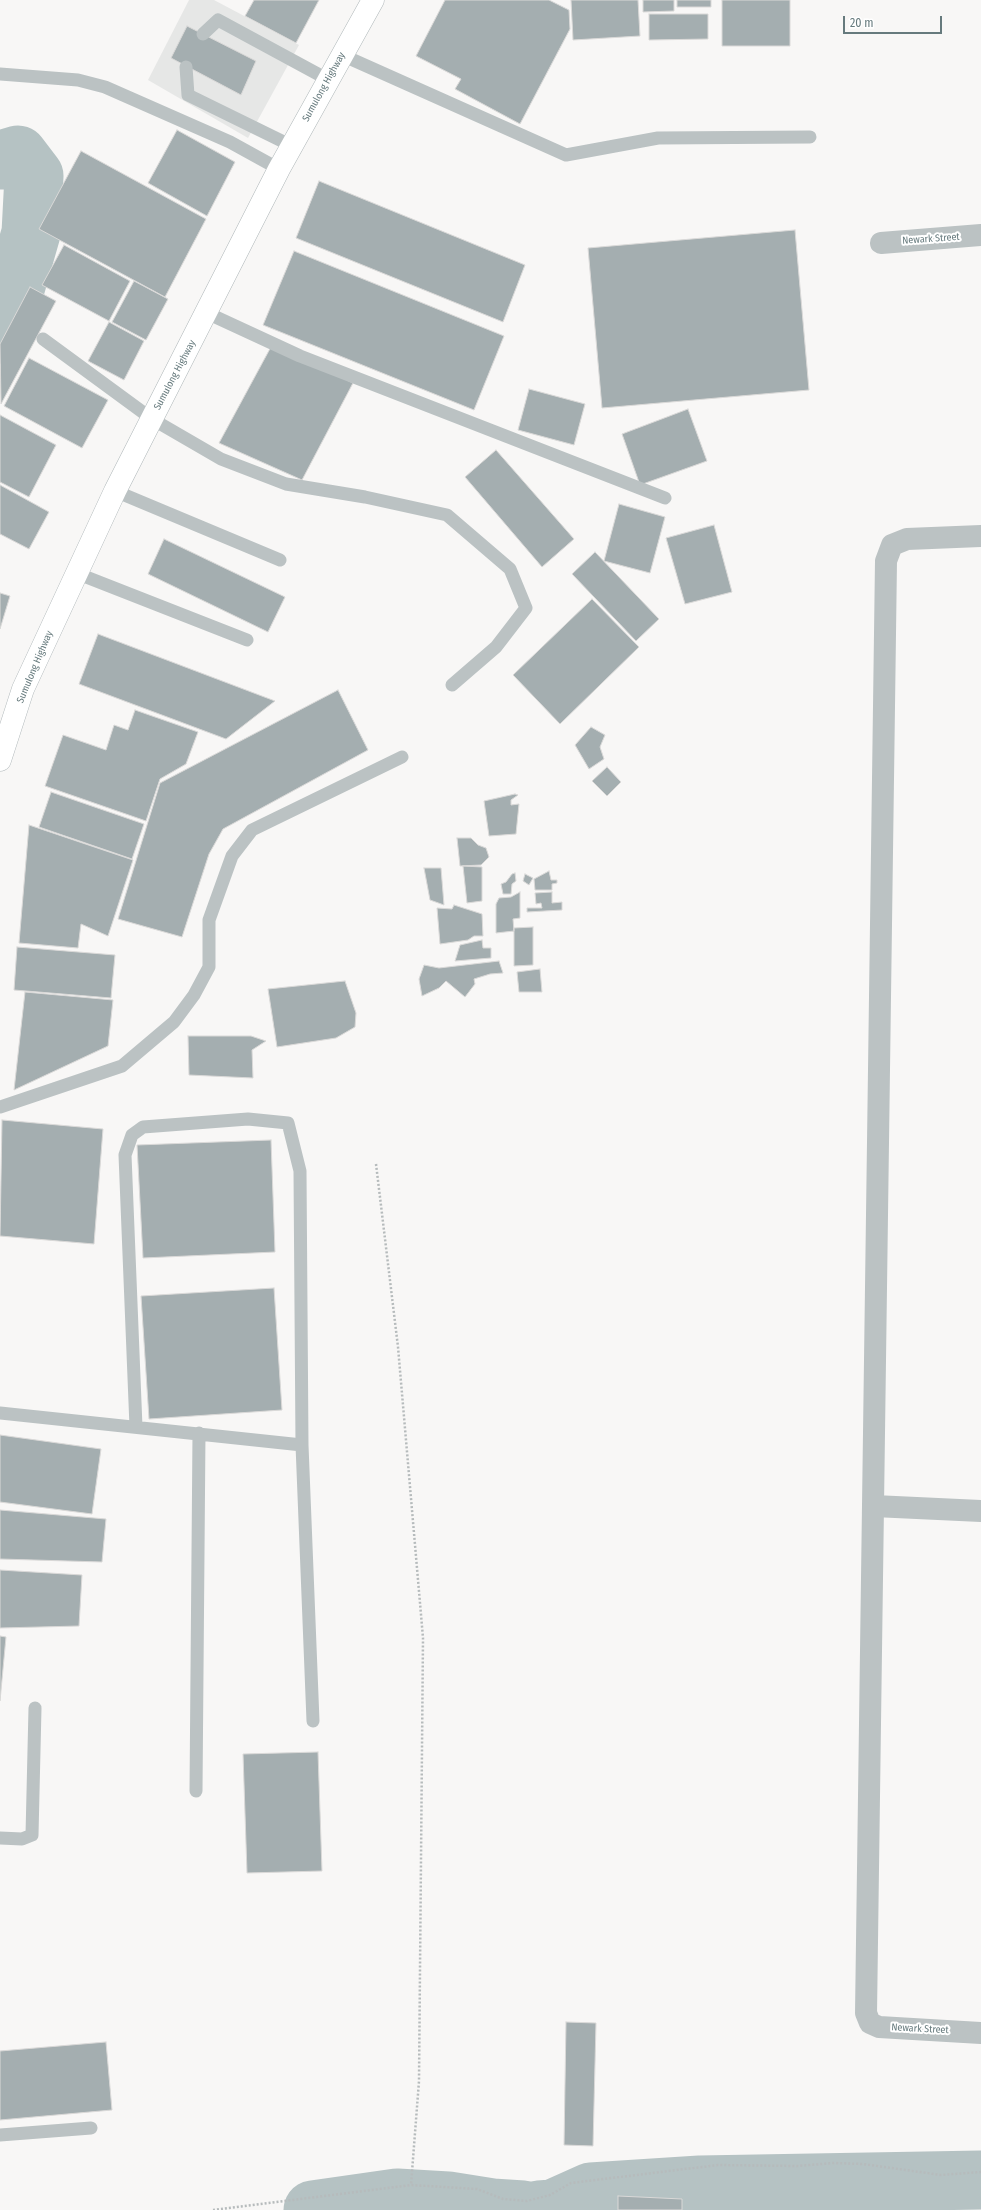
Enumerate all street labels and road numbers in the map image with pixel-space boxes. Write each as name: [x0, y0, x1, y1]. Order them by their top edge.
street label: Sumulong Highway: [300, 50, 348, 124]
street label: Newark Street: [902, 231, 960, 247]
street label: Sumulong Highway: [152, 338, 198, 412]
street label: Sumulong Highway: [14, 629, 56, 705]
street label: Newark Street: [891, 2022, 949, 2036]

